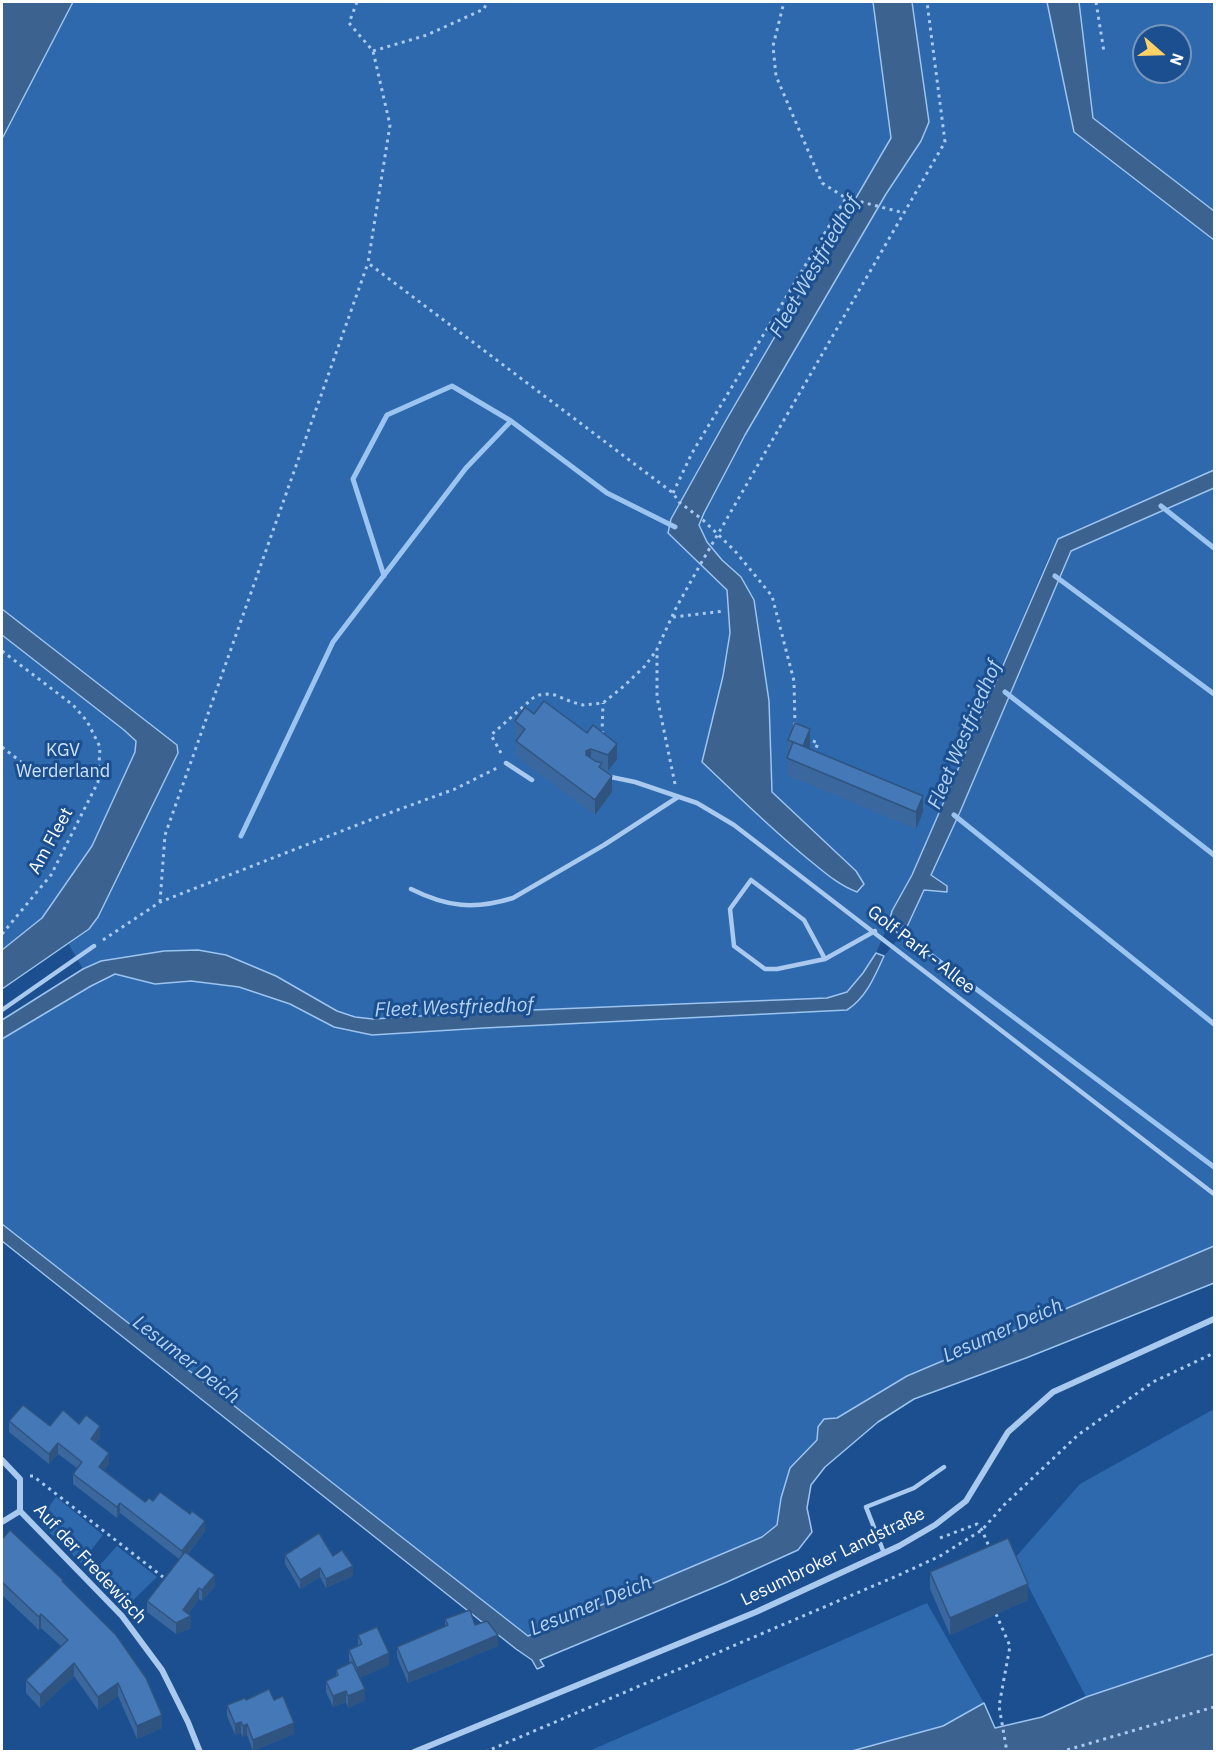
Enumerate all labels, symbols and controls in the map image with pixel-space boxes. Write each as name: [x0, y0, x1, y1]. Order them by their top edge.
north arrow: [1132, 24, 1192, 84]
text: N: [1166, 51, 1188, 68]
water label: Fleet Westfriedhof: [765, 192, 865, 342]
water label: Fleet Westfriedhof: [923, 657, 1007, 813]
park label: KGV Werderland: [16, 740, 110, 783]
street label: Am Fleet: [24, 804, 78, 878]
street label: Golf Park - Allee: [863, 901, 979, 999]
water label: Fleet Westfriedhof: [374, 993, 534, 1023]
water label: Lesumer Deich: [939, 1294, 1067, 1368]
water label: Lesumer Deich: [128, 1311, 244, 1409]
street label: Auf der Fredewisch: [29, 1500, 151, 1628]
street label: Lesumbroker Landstraße: [737, 1503, 929, 1611]
water label: Lesumer Deich: [527, 1571, 655, 1641]

